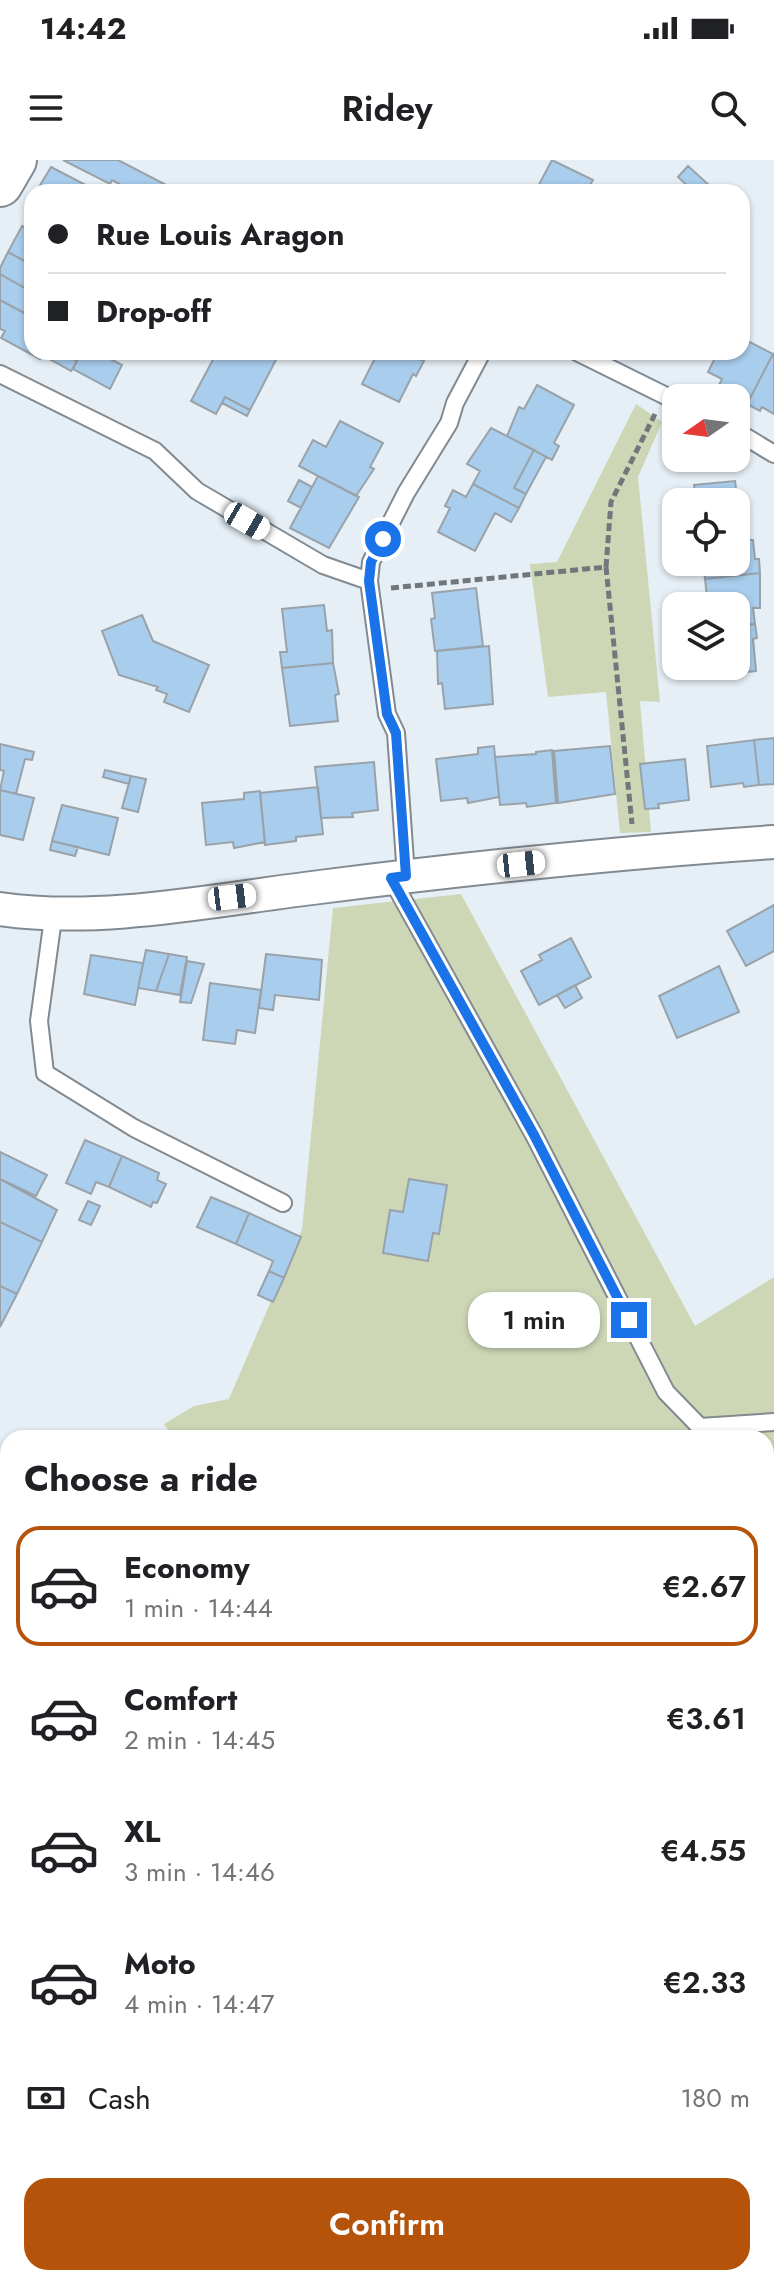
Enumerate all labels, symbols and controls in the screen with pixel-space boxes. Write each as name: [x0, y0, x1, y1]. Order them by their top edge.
text: 14:42: [40, 7, 127, 50]
text: Ridey: [341, 82, 433, 134]
icon: menu: [24, 86, 68, 130]
icon: search: [706, 86, 750, 130]
text: Rue Louis Aragon: [96, 213, 344, 256]
text: Drop-off: [96, 290, 211, 333]
north arrow: [662, 384, 750, 472]
map controls: [662, 384, 750, 680]
button: locate: [662, 488, 750, 576]
car: [220, 499, 274, 543]
route start: [365, 521, 401, 557]
button: layers: [662, 592, 750, 680]
car: [496, 850, 546, 878]
car: [207, 882, 257, 912]
callout: 1 min: [469, 1292, 601, 1348]
text: 1 min: [502, 1301, 566, 1339]
route end: [611, 1302, 647, 1338]
text: Choose a ride: [24, 1452, 258, 1504]
text: Economy: [124, 1546, 250, 1589]
icon: car: [28, 1550, 100, 1622]
text: €2.67: [662, 1565, 746, 1608]
text: 1 min · 14:44: [124, 1589, 273, 1627]
text: Comfort: [124, 1678, 237, 1721]
icon: car: [28, 1682, 100, 1754]
text: €3.61: [666, 1697, 746, 1740]
text: 2 min · 14:45: [124, 1721, 275, 1759]
text: XL: [124, 1810, 160, 1853]
icon: car: [28, 1814, 100, 1886]
text: €4.55: [661, 1829, 746, 1872]
text: 3 min · 14:46: [124, 1853, 275, 1891]
text: Moto: [124, 1942, 196, 1985]
icon: car: [28, 1946, 100, 2018]
text: €2.33: [663, 1961, 746, 2004]
text: 4 min · 14:47: [124, 1985, 275, 2023]
icon: cash: [24, 2076, 68, 2120]
text: Cash: [88, 2077, 151, 2120]
text: 180 m: [680, 2079, 750, 2117]
button: Confirm: [24, 2178, 750, 2270]

